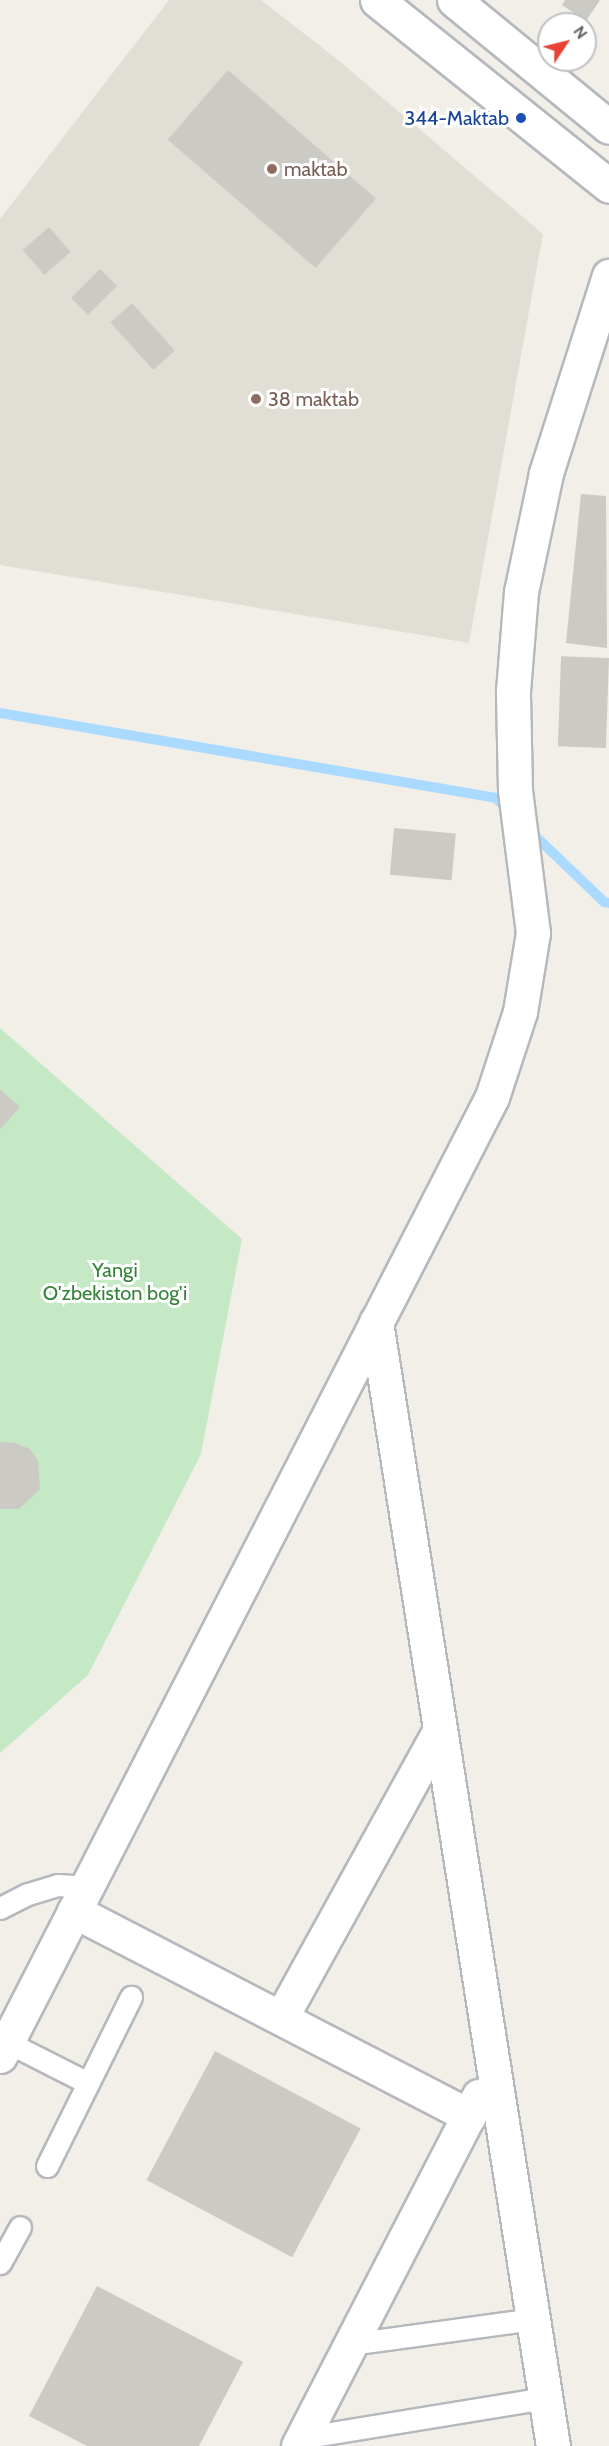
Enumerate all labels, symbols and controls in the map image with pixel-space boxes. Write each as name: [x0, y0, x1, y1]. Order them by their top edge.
north arrow: [537, 12, 597, 72]
text: N: [569, 22, 592, 43]
place label: 344-Maktab: [404, 106, 509, 130]
marker: 344-Maktab: [514, 111, 528, 125]
place label: maktab: [284, 157, 348, 181]
marker: maktab: [265, 162, 279, 176]
place label: 38 maktab: [268, 387, 359, 411]
marker: 38 maktab: [249, 392, 263, 406]
park label: Yangi O'zbekiston bog'i: [43, 1259, 187, 1306]

